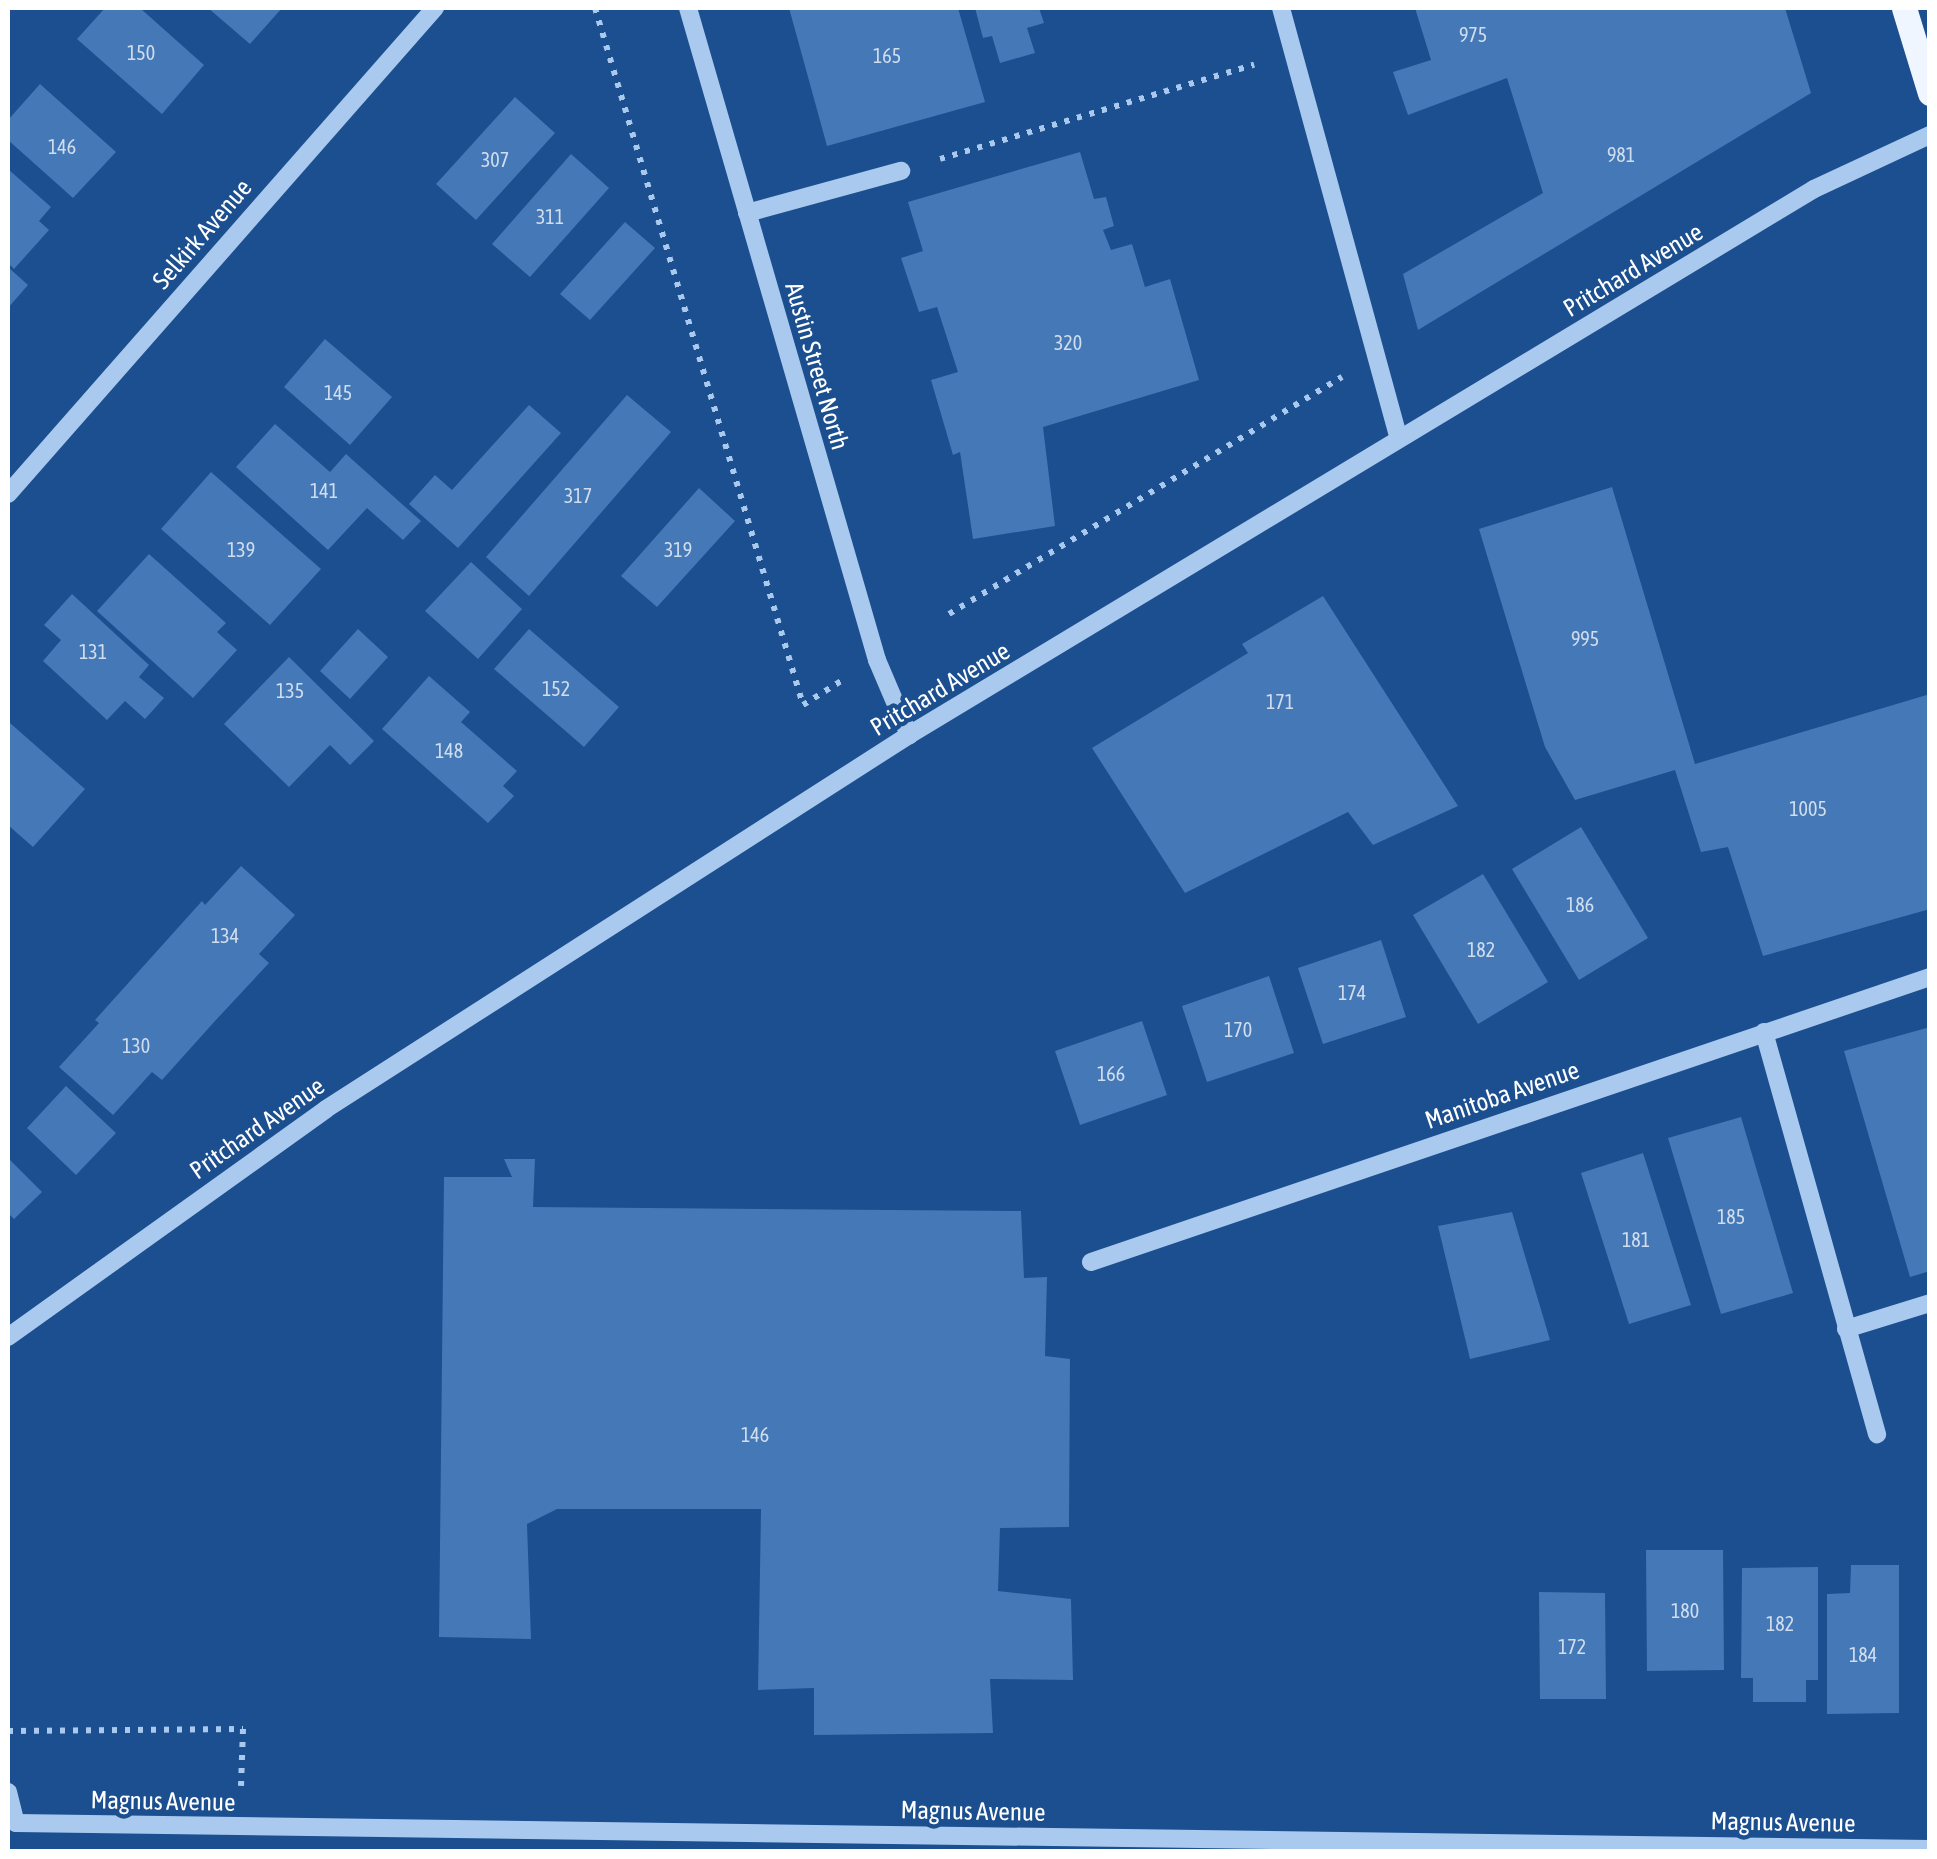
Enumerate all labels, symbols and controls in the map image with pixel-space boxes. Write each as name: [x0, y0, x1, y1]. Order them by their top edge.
house number: 975: [1459, 22, 1487, 46]
house number: 150: [127, 40, 155, 64]
house number: 165: [873, 43, 901, 67]
house number: 146: [48, 134, 76, 158]
house number: 981: [1607, 142, 1635, 166]
house number: 307: [481, 147, 509, 171]
street label: Selkirk Avenue: [146, 173, 258, 295]
house number: 311: [536, 204, 564, 228]
street label: Pritchard Avenue: [1558, 217, 1708, 323]
street label: Austin Street North: [779, 279, 855, 453]
house number: 320: [1054, 330, 1082, 354]
house number: 145: [324, 380, 352, 404]
house number: 141: [310, 478, 338, 502]
house number: 317: [564, 483, 592, 507]
house number: 139: [227, 537, 255, 561]
house number: 319: [664, 537, 692, 561]
house number: 995: [1571, 626, 1599, 650]
street label: Pritchard Avenue: [865, 636, 1015, 742]
house number: 131: [79, 639, 107, 663]
house number: 152: [542, 676, 570, 700]
house number: 135: [276, 678, 304, 702]
house number: 171: [1266, 689, 1294, 713]
house number: 148: [435, 738, 463, 762]
house number: 1005: [1789, 796, 1827, 820]
house number: 186: [1566, 892, 1594, 916]
house number: 134: [211, 923, 239, 947]
house number: 182: [1467, 937, 1495, 961]
house number: 174: [1338, 980, 1366, 1004]
house number: 170: [1224, 1017, 1252, 1041]
house number: 130: [122, 1033, 150, 1057]
street label: Manitoba Avenue: [1421, 1055, 1583, 1135]
house number: 166: [1097, 1061, 1125, 1085]
street label: Pritchard Avenue: [184, 1071, 330, 1185]
house number: 185: [1717, 1204, 1745, 1228]
house number: 181: [1622, 1227, 1650, 1251]
house number: 146: [741, 1422, 769, 1446]
house number: 180: [1671, 1598, 1699, 1622]
house number: 182: [1766, 1611, 1794, 1635]
house number: 172: [1558, 1634, 1586, 1658]
house number: 184: [1849, 1642, 1877, 1666]
street label: Magnus Avenue: [90, 1785, 236, 1817]
street label: Magnus Avenue: [900, 1795, 1046, 1827]
street label: Magnus Avenue: [1710, 1806, 1856, 1838]

